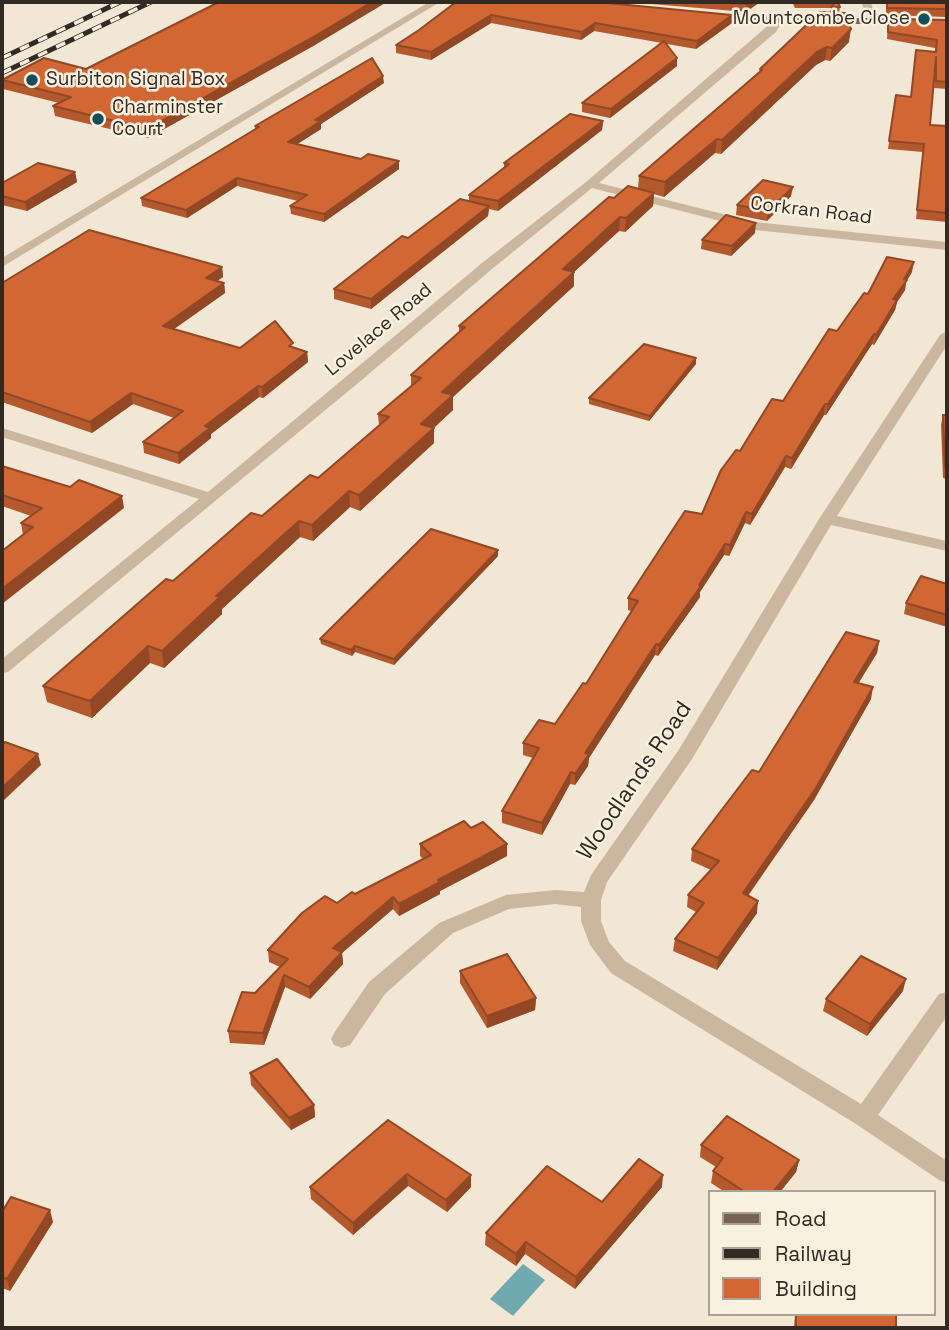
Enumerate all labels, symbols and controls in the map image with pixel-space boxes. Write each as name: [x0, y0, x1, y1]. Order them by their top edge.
place label: Mountcombe Close: [733, 8, 910, 30]
marker: Mountcombe Close: [916, 11, 932, 27]
place label: Surbiton Signal Box: [46, 69, 226, 91]
marker: Surbiton Signal Box: [24, 72, 40, 88]
place label: Charminster Court: [112, 97, 223, 141]
marker: Charminster Court: [90, 111, 106, 127]
street label: Corkran Road: [749, 192, 873, 230]
street label: Lovelace Road: [321, 279, 437, 381]
street label: Woodlands Road: [572, 696, 698, 866]
legend: [708, 1190, 935, 1316]
text: Road: [775, 1205, 827, 1232]
text: Railway: [775, 1240, 852, 1267]
text: Building: [775, 1275, 857, 1302]

